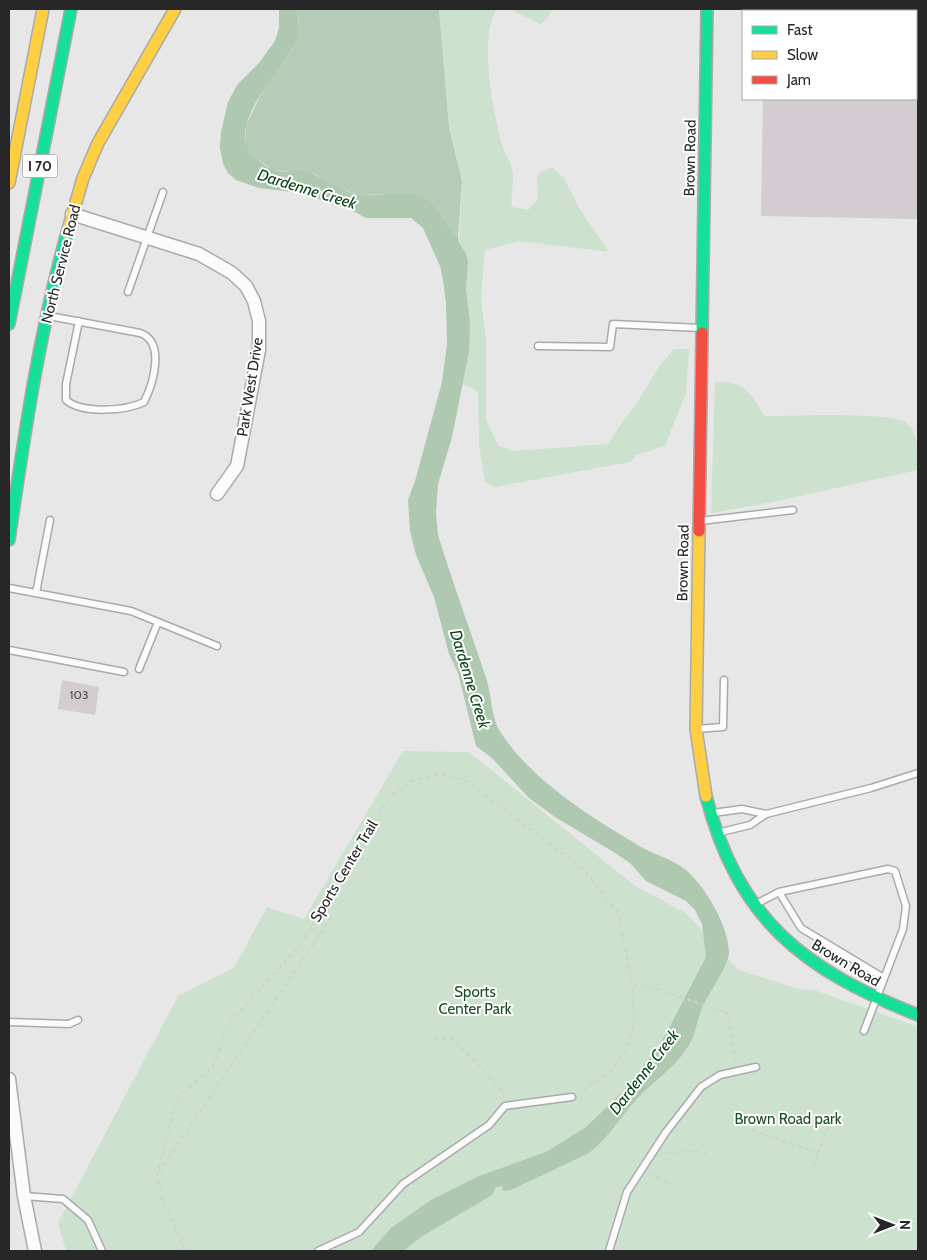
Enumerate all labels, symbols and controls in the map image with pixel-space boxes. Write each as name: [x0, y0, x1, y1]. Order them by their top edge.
legend: [742, 10, 917, 100]
text: Fast: [787, 21, 812, 39]
text: Slow: [787, 46, 818, 64]
text: Jam: [786, 71, 811, 89]
street label: Brown Road: [680, 119, 700, 197]
road number: I 70: [22, 154, 58, 178]
water label: Dardenne Creek: [255, 165, 360, 213]
street label: North Service Road: [38, 203, 84, 325]
street label: Park West Drive: [233, 336, 267, 438]
street label: Brown Road: [673, 524, 693, 602]
water label: Dardenne Creek: [446, 627, 494, 732]
house number: 103: [70, 687, 88, 702]
street label: Sports Center Trail: [307, 816, 382, 925]
street label: Brown Road: [808, 936, 884, 990]
park label: Sports Center Park: [439, 983, 512, 1018]
water label: Dardenne Creek: [605, 1025, 684, 1118]
park label: Brown Road park: [734, 1110, 842, 1128]
north arrow: [867, 1200, 917, 1250]
text: N: [896, 1220, 914, 1230]

